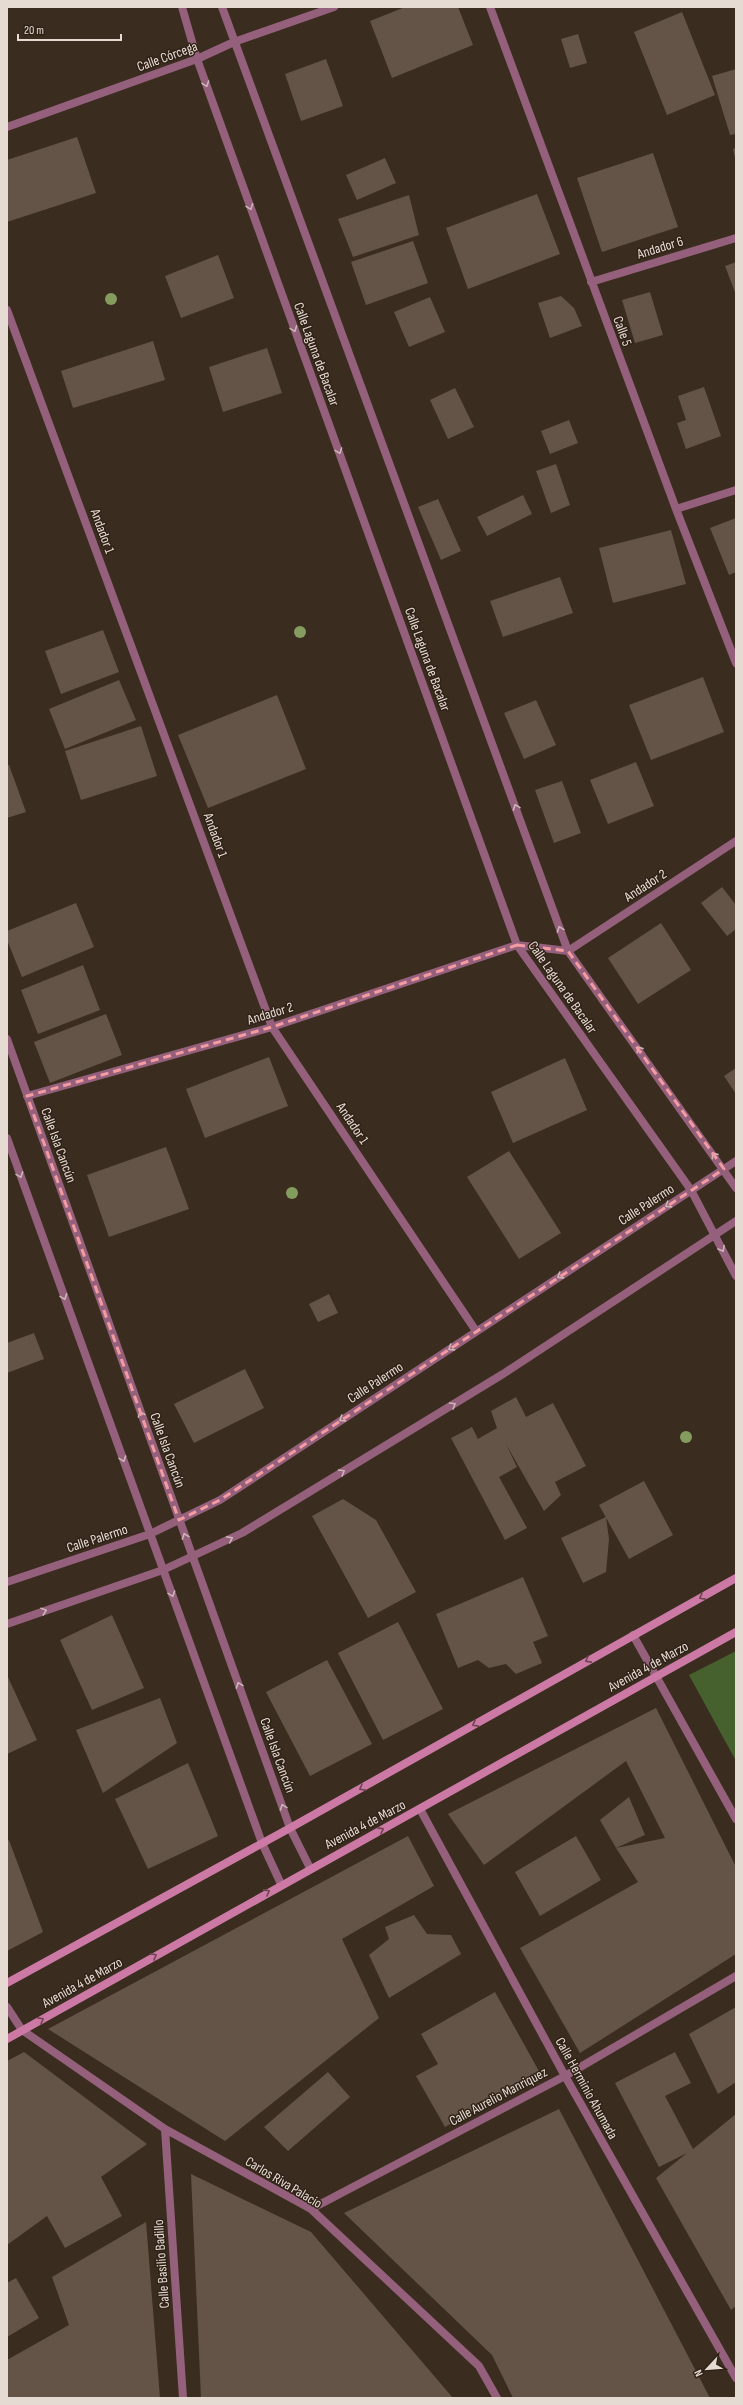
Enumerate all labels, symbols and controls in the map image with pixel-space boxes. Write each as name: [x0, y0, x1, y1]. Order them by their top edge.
scale bar: [18, 16, 121, 42]
text: 20 m: [24, 23, 44, 38]
street label: Calle Córcega: [135, 38, 200, 75]
one-way arrow: [201, 81, 209, 88]
one-way arrow: [245, 203, 254, 210]
street label: Andador 6: [634, 232, 685, 263]
street label: Calle Laguna de Bacalar: [290, 300, 343, 408]
street label: Calle 5: [609, 314, 636, 349]
one-way arrow: [290, 325, 298, 332]
one-way arrow: [334, 447, 342, 454]
street label: Andador 1: [86, 506, 118, 556]
street label: Calle Laguna de Bacalar: [401, 605, 454, 713]
one-way arrow: [512, 804, 520, 811]
street label: Andador 1: [199, 810, 231, 860]
street label: Andador 2: [620, 865, 670, 906]
one-way arrow: [557, 926, 565, 933]
street label: Calle Laguna de Bacalar: [524, 938, 601, 1037]
street label: Andador 2: [244, 998, 295, 1029]
one-way arrow: [637, 1047, 644, 1054]
street label: Andador 1: [332, 1099, 373, 1147]
street label: Calle Isla Cancún: [37, 1105, 80, 1185]
one-way arrow: [712, 1153, 719, 1160]
one-way arrow: [16, 1171, 24, 1178]
street label: Calle Palermo: [615, 1180, 678, 1229]
one-way arrow: [665, 1200, 672, 1208]
one-way arrow: [717, 1245, 725, 1253]
one-way arrow: [557, 1271, 564, 1278]
one-way arrow: [60, 1294, 68, 1301]
one-way arrow: [448, 1343, 455, 1350]
street label: Calle Palermo: [344, 1358, 407, 1407]
one-way arrow: [449, 1402, 456, 1409]
street label: Calle Isla Cancún: [146, 1410, 189, 1490]
one-way arrow: [138, 1411, 146, 1418]
one-way arrow: [340, 1414, 347, 1421]
one-way arrow: [118, 1456, 126, 1463]
one-way arrow: [338, 1470, 345, 1477]
street label: Calle Palermo: [64, 1521, 130, 1556]
one-way arrow: [182, 1533, 190, 1540]
one-way arrow: [226, 1536, 233, 1544]
one-way arrow: [167, 1591, 176, 1598]
one-way arrow: [699, 1593, 706, 1600]
one-way arrow: [40, 1607, 47, 1616]
street label: Avenida 4 de Marzo: [604, 1637, 691, 1696]
one-way arrow: [585, 1656, 592, 1663]
one-way arrow: [235, 1682, 243, 1689]
street label: Calle Isla Cancún: [256, 1715, 299, 1795]
one-way arrow: [472, 1720, 479, 1727]
one-way arrow: [359, 1783, 366, 1790]
street label: Avenida 4 de Marzo: [321, 1796, 409, 1853]
one-way arrow: [279, 1804, 287, 1811]
one-way arrow: [377, 1827, 385, 1834]
one-way arrow: [263, 1889, 271, 1897]
street label: Avenida 4 de Marzo: [38, 1953, 125, 2012]
one-way arrow: [150, 1953, 157, 1960]
one-way arrow: [37, 2017, 44, 2024]
street label: Calle Herminio Ahumada: [552, 2034, 622, 2142]
street label: Calle Aurelio Manriquez: [446, 2063, 550, 2129]
street label: Carlos Riva Palacio: [242, 2153, 325, 2212]
street label: Calle Basilio Badillo: [150, 2219, 173, 2309]
north arrow: [687, 2349, 727, 2389]
text: N: [691, 2368, 706, 2379]

